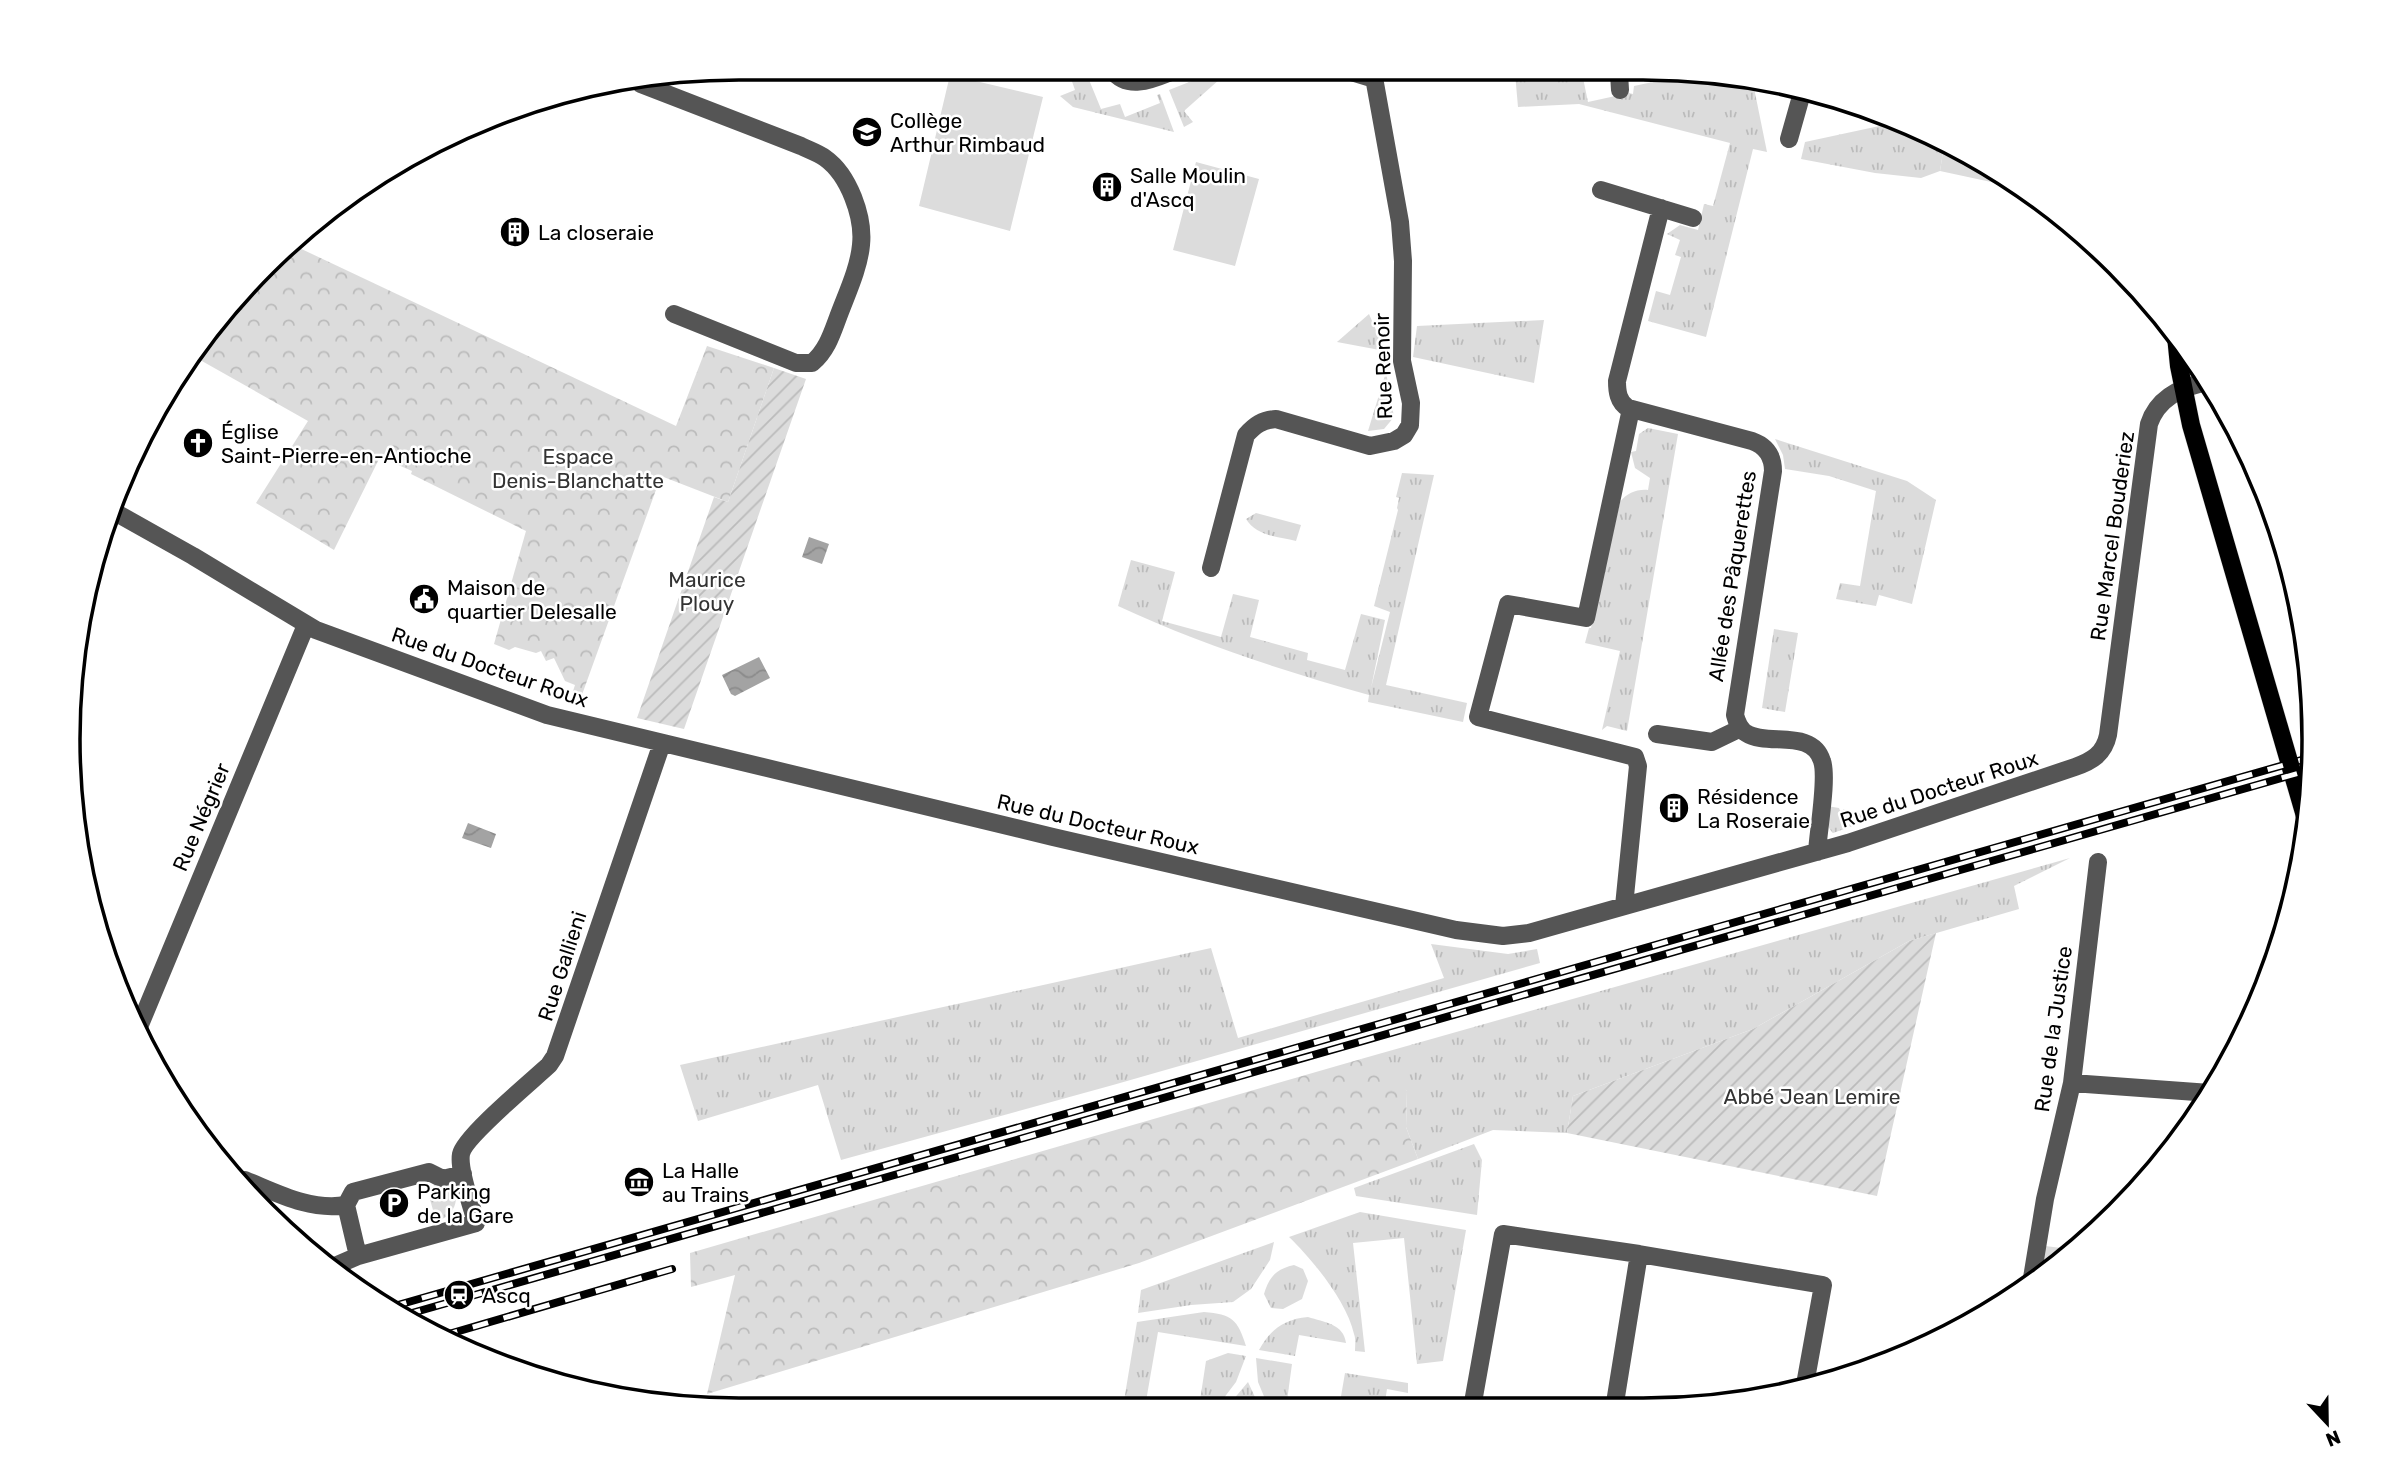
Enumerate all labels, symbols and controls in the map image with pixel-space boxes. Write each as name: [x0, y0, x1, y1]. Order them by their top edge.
place label: Collège Arthur Rimbaud: [890, 108, 1045, 157]
school or university icon: Collège Arthur Rimbaud: [850, 115, 884, 149]
place label: Salle Moulin d'Ascq: [1130, 163, 1246, 212]
building icon: Salle Moulin d'Ascq: [1090, 170, 1124, 204]
building icon: La closeraie: [498, 215, 532, 249]
place label: La closeraie: [538, 220, 654, 245]
street label: Rue Renoir: [1369, 312, 1397, 420]
place label: Église Saint-Pierre-en-Antioche: [221, 419, 472, 468]
church icon: Église Saint-Pierre-en-Antioche: [181, 426, 215, 460]
street label: Rue Marcel Bouderiez: [2085, 430, 2139, 642]
park label: Espace Denis-Blanchatte: [492, 444, 664, 493]
street label: Allée des Pâquerettes: [1703, 469, 1761, 683]
park label: Maurice Plouy: [668, 567, 746, 616]
place label: Maison de quartier Delesalle: [447, 575, 617, 624]
public building icon: Maison de quartier Delesalle: [407, 582, 441, 616]
street label: Rue du Docteur Roux: [388, 622, 592, 712]
street label: Rue du Docteur Roux: [1837, 745, 2041, 833]
street label: Rue Négrier: [167, 759, 235, 875]
place label: Résidence La Roseraie: [1697, 784, 1810, 833]
street label: Rue du Docteur Roux: [995, 789, 1201, 859]
building icon: Résidence La Roseraie: [1657, 791, 1691, 825]
street label: Rue Gallieni: [532, 908, 592, 1024]
street label: Rue de la Justice: [2029, 944, 2077, 1114]
park label: Abbé Jean Lemire: [1723, 1084, 1901, 1109]
place label: La Halle au Trains: [662, 1158, 749, 1207]
museum icon: La Halle au Trains: [622, 1165, 656, 1199]
place label: Parking de la Gare: [417, 1179, 514, 1228]
parking icon: Parking de la Gare: [377, 1186, 411, 1220]
station icon: Ascq: [442, 1278, 476, 1312]
place label: Ascq: [482, 1283, 531, 1308]
north arrow: [2292, 1388, 2362, 1458]
text: N: [2323, 1425, 2344, 1452]

